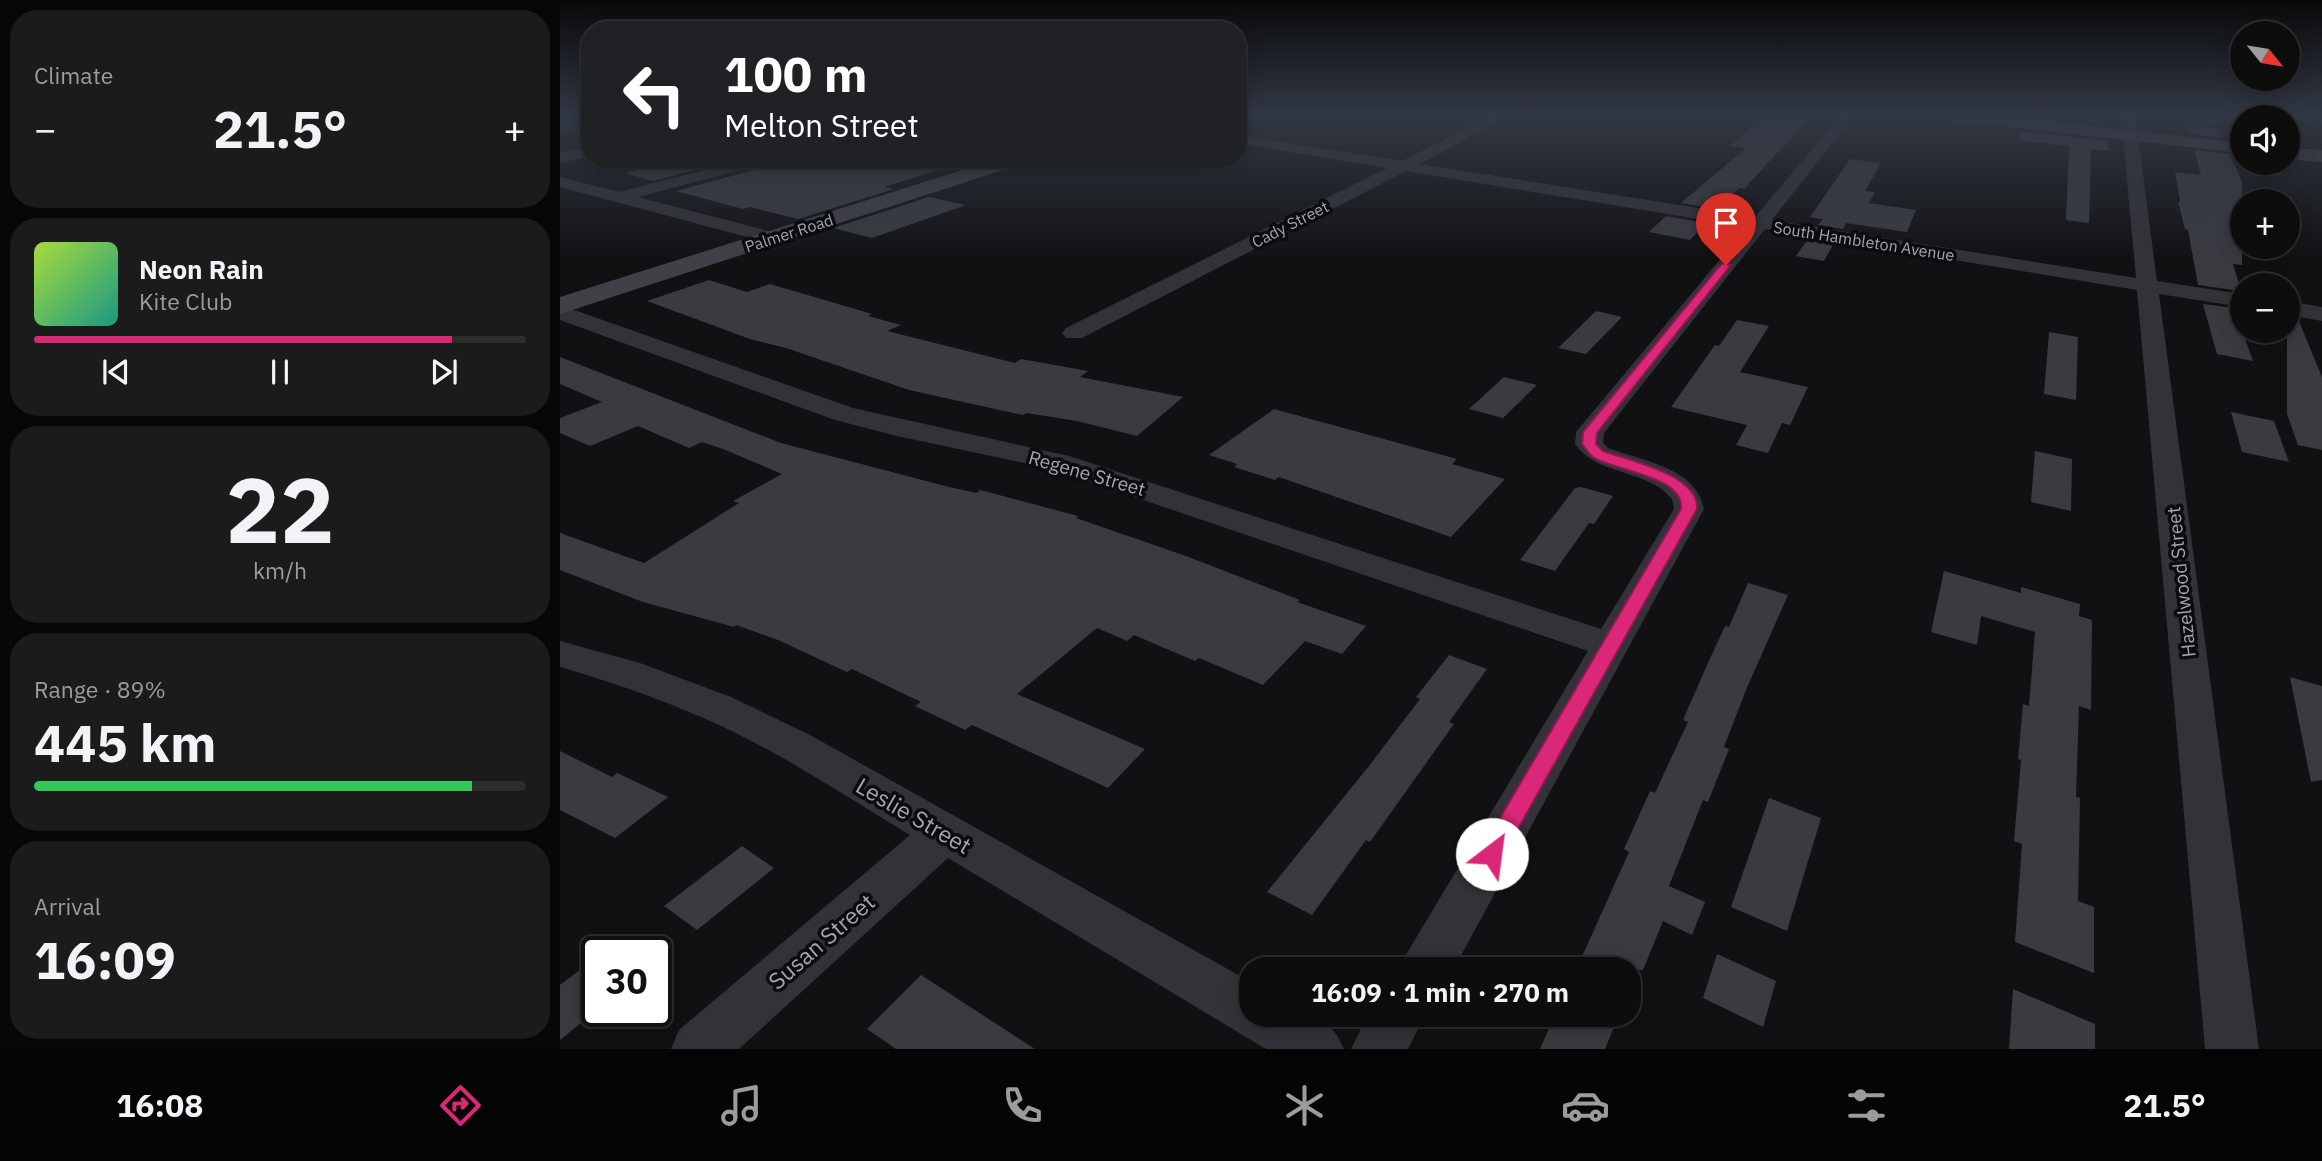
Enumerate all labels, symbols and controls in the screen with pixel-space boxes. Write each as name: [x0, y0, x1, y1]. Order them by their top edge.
north arrow: [2230, 21, 2300, 91]
map controls: [2230, 21, 2300, 343]
text: 100 m: [724, 42, 868, 105]
icon: left: [609, 49, 700, 140]
text: Climate: [34, 60, 113, 90]
text: 21.5°: [213, 95, 347, 162]
text: −: [34, 104, 57, 153]
text: +: [503, 104, 526, 153]
text: Melton Street: [724, 104, 919, 146]
button: sound: [2230, 105, 2300, 175]
button: +: [2230, 189, 2300, 259]
pin: [1696, 193, 1756, 265]
street label: Cady Street: [1248, 196, 1332, 252]
icon: arrive: [1707, 204, 1745, 242]
street label: Palmer Road: [742, 209, 836, 257]
street label: South Hambleton Avenue: [1772, 217, 1956, 265]
text: Neon Rain: [139, 252, 264, 286]
button: −: [2230, 273, 2300, 343]
text: Kite Club: [139, 286, 232, 316]
icon: previous: [97, 353, 135, 391]
icon: pause: [261, 353, 299, 391]
icon: next: [425, 353, 463, 391]
street label: Regene Street: [1026, 445, 1148, 501]
text: 22: [225, 450, 335, 568]
street label: Hazelwood Street: [2161, 506, 2201, 658]
text: km/h: [253, 555, 307, 585]
text: Range · 89%: [34, 674, 166, 704]
text: 445 km: [34, 709, 216, 776]
street label: Leslie Street: [851, 770, 977, 860]
position arrow: [1455, 817, 1529, 891]
street label: Susan Street: [762, 887, 880, 995]
text: Arrival: [34, 891, 101, 921]
text: 16:09: [34, 926, 176, 993]
speed limit sign: 30: [581, 936, 672, 1027]
text: 16:09 · 1 min · 270 m: [1311, 975, 1569, 1009]
icon: directions: [436, 1081, 485, 1130]
icon: music: [717, 1081, 766, 1130]
icon: phone: [998, 1081, 1047, 1130]
icon: climate: [1280, 1081, 1329, 1130]
icon: car: [1561, 1081, 1610, 1130]
icon: filters: [1842, 1081, 1891, 1130]
text: 16:08: [116, 1084, 204, 1126]
text: 21.5°: [2123, 1084, 2206, 1126]

